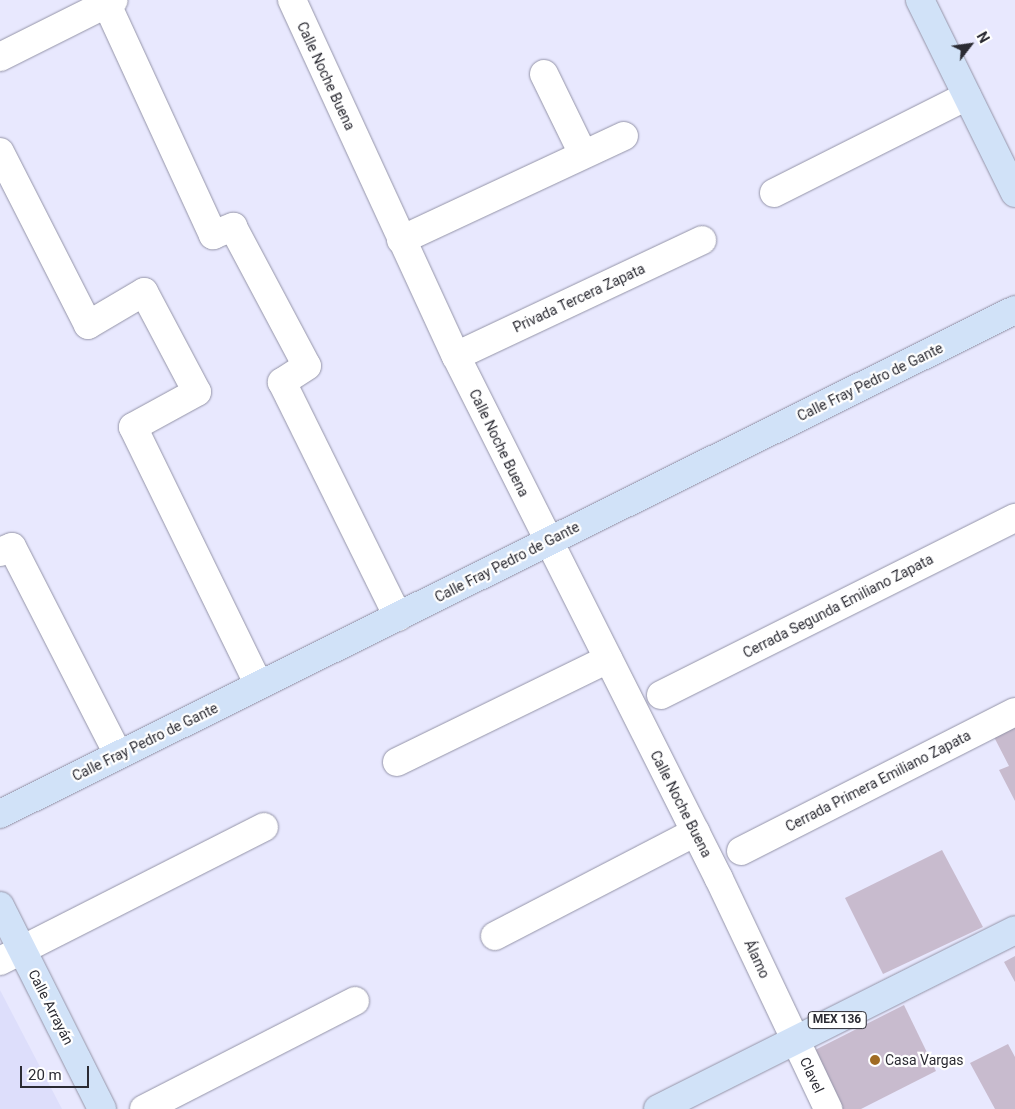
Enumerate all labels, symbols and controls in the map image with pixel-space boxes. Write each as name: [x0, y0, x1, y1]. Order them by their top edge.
street label: Calle Noche Buena: [294, 19, 358, 133]
north arrow: [945, 20, 995, 70]
text: N: [974, 29, 992, 46]
street label: Privada Tercera Zapata: [510, 260, 648, 336]
street label: Calle Fray Pedro de Gante: [794, 339, 946, 425]
street label: Calle Noche Buena: [466, 386, 532, 500]
street label: Calle Fray Pedro de Gante: [432, 518, 582, 606]
street label: Cerrada Segunda Emiliano Zapata: [740, 551, 936, 661]
street label: Calle Fray Pedro de Gante: [69, 699, 221, 785]
street label: Cerrada Primera Emiliano Zapata: [783, 727, 973, 835]
street label: Calle Noche Buena: [647, 748, 715, 860]
street label: Álamo: [741, 937, 773, 981]
street label: Calle Arrayán: [25, 967, 77, 1047]
road number: MEX 136: [807, 1010, 867, 1030]
place label: Casa Vargas: [885, 1052, 964, 1068]
street label: Clavel: [796, 1054, 828, 1096]
marker: Casa Vargas: [869, 1054, 881, 1066]
scale bar: [22, 1056, 91, 1088]
text: 20 m: [28, 1066, 62, 1084]

